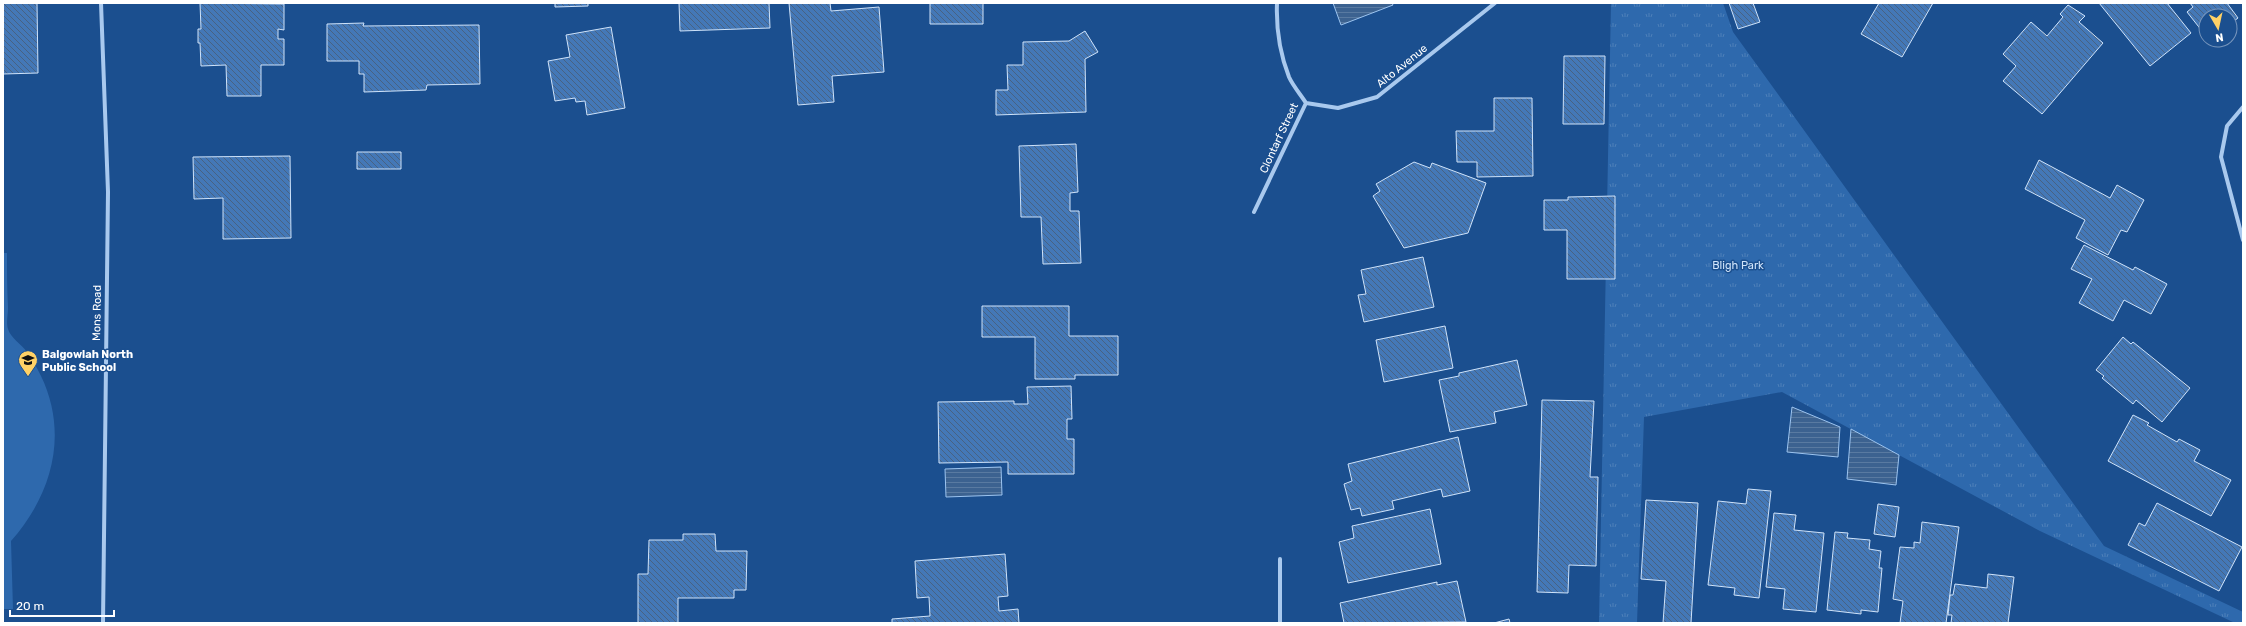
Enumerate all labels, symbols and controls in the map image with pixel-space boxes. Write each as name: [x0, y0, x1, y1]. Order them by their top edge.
north arrow: [2198, 8, 2238, 48]
text: N: [2214, 30, 2224, 44]
street label: Alto Avenue: [1374, 42, 1430, 90]
street label: Clontarf Street: [1257, 100, 1301, 175]
park label: Bligh Park: [1712, 259, 1764, 272]
street label: Mons Road: [90, 285, 104, 341]
place label: Balgowlah North Public School: [42, 348, 133, 374]
school or university icon: Balgowlah North Public School: [17, 349, 39, 377]
scale bar: [10, 592, 114, 618]
text: 20 m: [16, 599, 44, 613]

